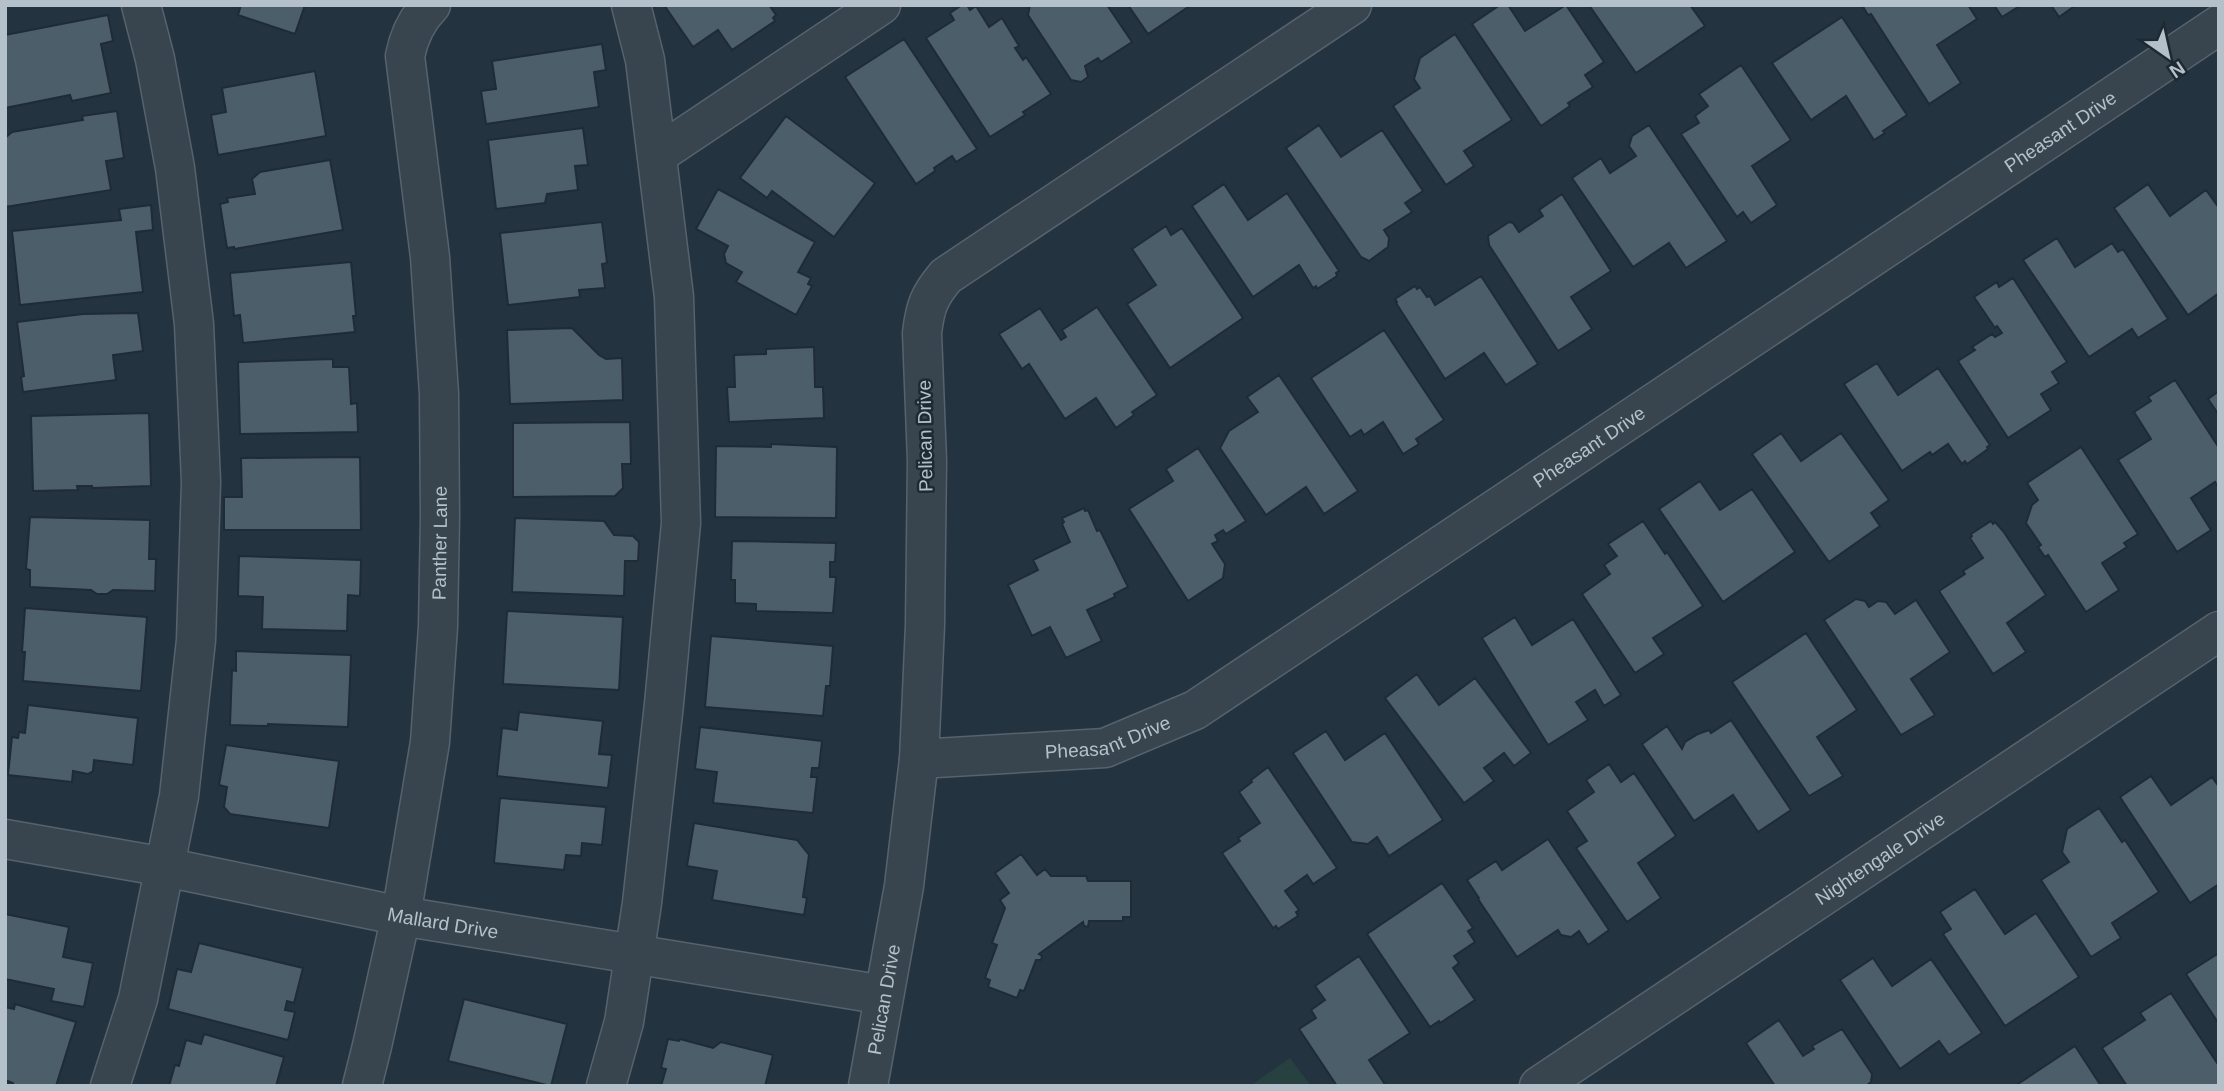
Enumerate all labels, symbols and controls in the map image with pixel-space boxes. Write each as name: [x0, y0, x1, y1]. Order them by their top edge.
north arrow: [2133, 21, 2203, 91]
text: N: [2166, 57, 2189, 82]
street label: Pheasant Drive: [2000, 86, 2120, 176]
street label: Pelican Drive: [914, 380, 936, 492]
street label: Pheasant Drive: [1529, 402, 1649, 491]
street label: Panther Lane: [428, 486, 451, 600]
street label: Pheasant Drive: [1044, 711, 1173, 762]
street label: Nightengale Drive: [1811, 807, 1948, 909]
street label: Mallard Drive: [386, 903, 500, 942]
street label: Pelican Drive: [863, 942, 904, 1056]

